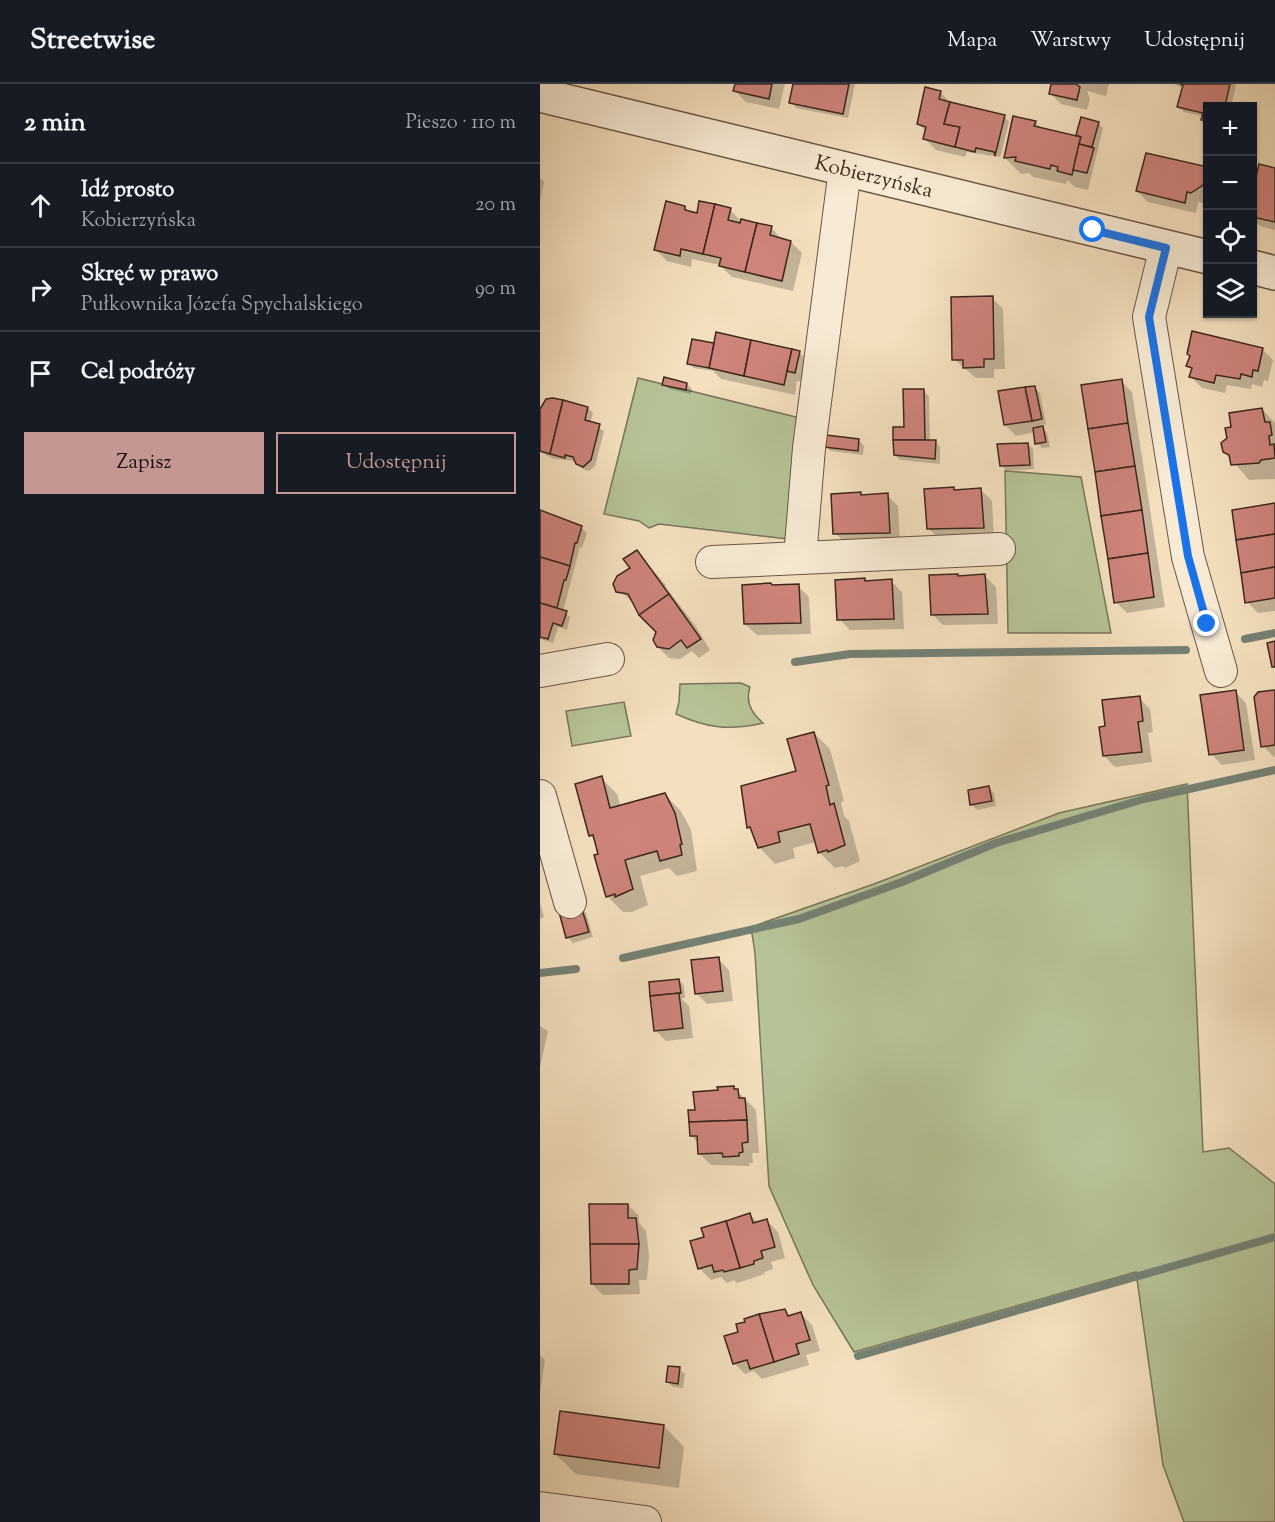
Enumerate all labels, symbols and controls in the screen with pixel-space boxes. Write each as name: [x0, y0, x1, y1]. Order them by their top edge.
text: Streetwise: [30, 21, 155, 61]
text: Mapa: [947, 26, 997, 56]
text: Warstwy: [1030, 26, 1111, 56]
text: Udostępnij: [1144, 26, 1245, 56]
map controls: [1203, 102, 1257, 318]
button: +: [1203, 102, 1257, 156]
text: 2 min: [24, 105, 86, 142]
text: Pieszo · 110 m: [405, 109, 516, 138]
street label: Kobierzyńska: [811, 149, 936, 207]
button: −: [1203, 156, 1257, 210]
text: Idź prosto: [81, 175, 174, 207]
icon: ahead: [24, 189, 57, 222]
text: 20 m: [475, 191, 516, 220]
text: Kobierzyńska: [81, 207, 196, 236]
button: locate: [1203, 210, 1257, 264]
route start: [1079, 216, 1105, 242]
text: Skręć w prawo: [81, 259, 218, 291]
button: layers: [1203, 264, 1257, 318]
icon: right: [24, 273, 57, 306]
text: 90 m: [475, 275, 516, 304]
text: Pułkownika Józefa Spychalskiego: [81, 291, 363, 320]
icon: arrive: [24, 357, 57, 390]
text: Cel podróży: [81, 357, 195, 389]
button: Zapisz: [24, 432, 264, 494]
button: Udostępnij: [276, 432, 516, 494]
route end: [1193, 610, 1219, 636]

